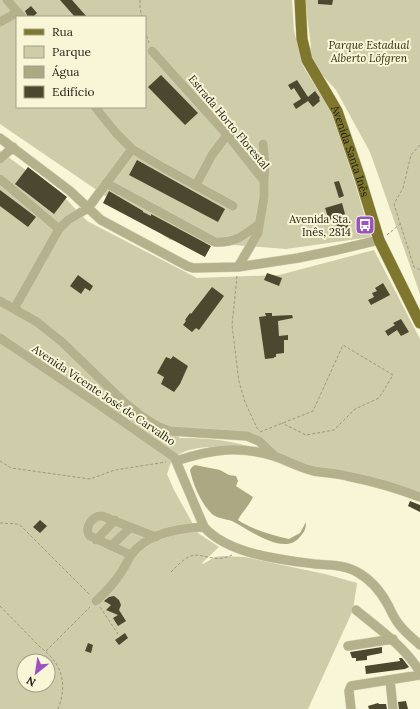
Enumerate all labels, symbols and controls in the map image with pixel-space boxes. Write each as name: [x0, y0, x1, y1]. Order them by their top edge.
legend: [16, 16, 146, 108]
text: Rua: [52, 24, 73, 39]
park label: Parque Estadual Alberto Löfgren: [328, 38, 410, 65]
text: Parque: [52, 44, 92, 59]
text: Água: [51, 64, 80, 79]
street label: Estrada Horto Florestal: [185, 72, 273, 172]
text: Edifício: [52, 84, 95, 99]
street label: Avenida Santa Inês: [328, 102, 372, 198]
place label: Avenida Sta. Inês, 2814: [288, 212, 351, 239]
bus stop icon: Avenida Sta. Inês, 2814: [354, 214, 376, 236]
street label: Avenida Vicente José de Carvalho: [29, 341, 178, 448]
north arrow: [16, 653, 56, 693]
text: N: [23, 673, 38, 690]

